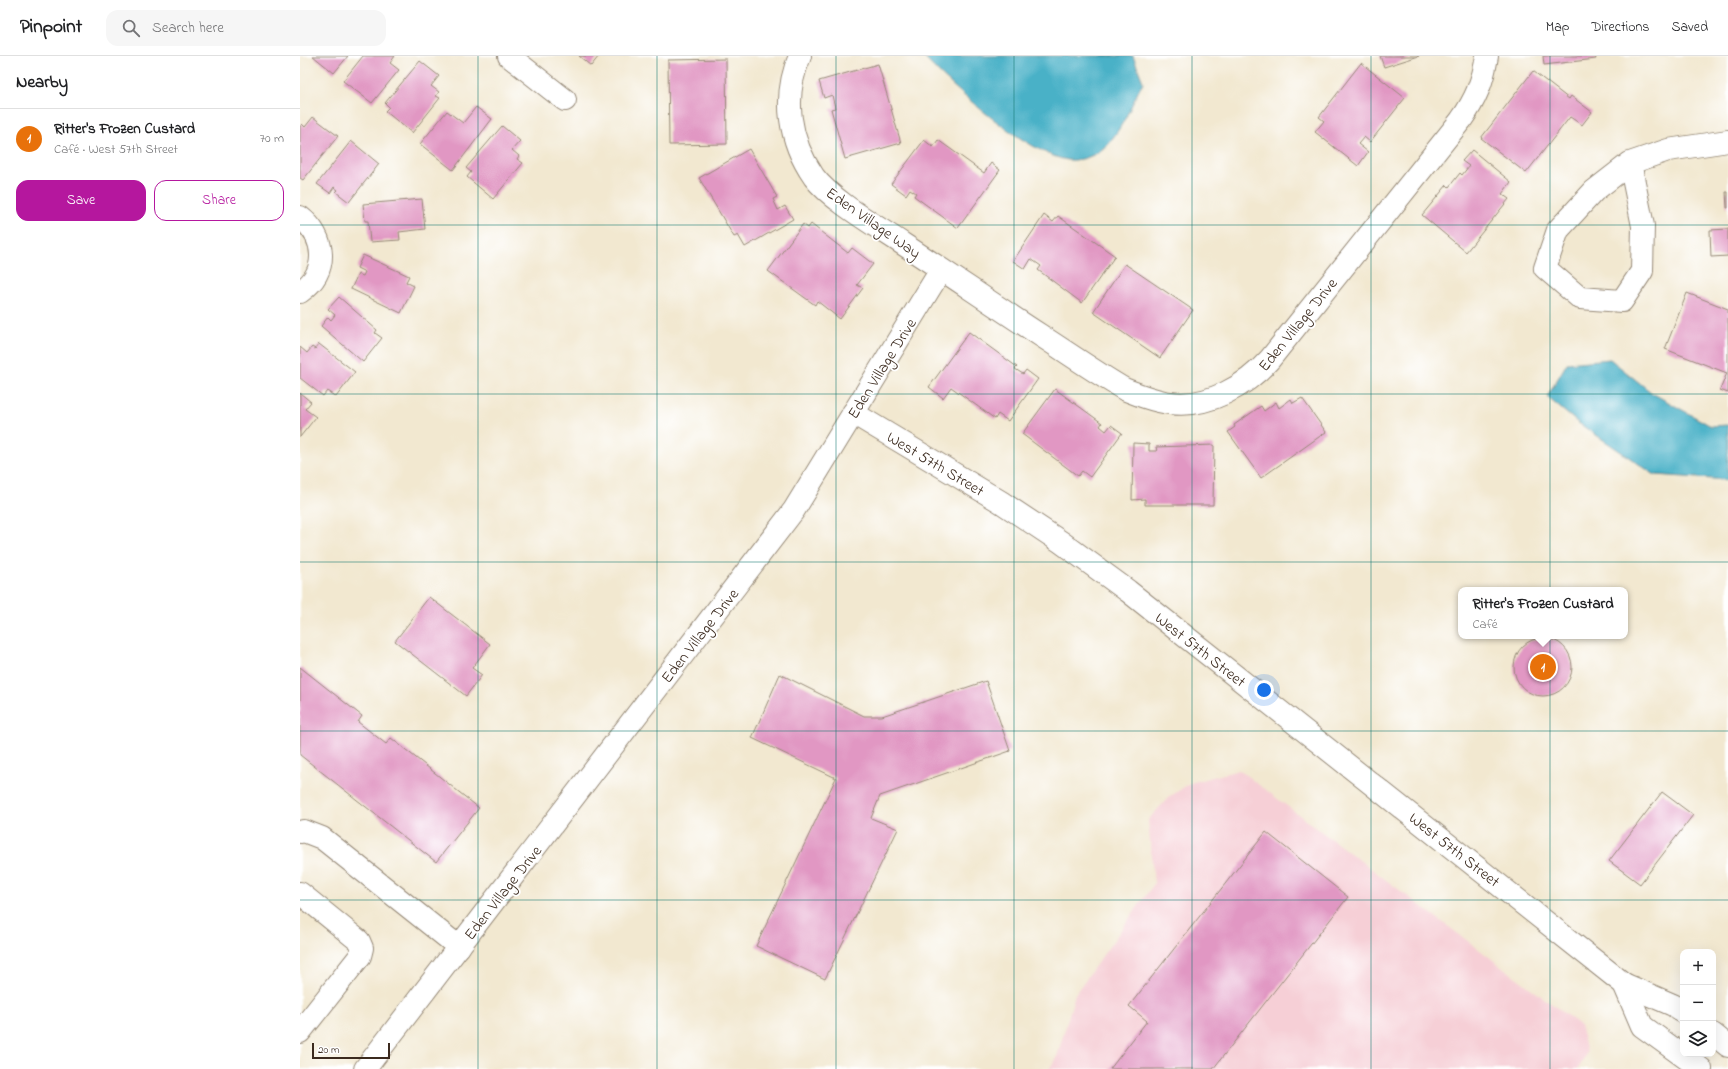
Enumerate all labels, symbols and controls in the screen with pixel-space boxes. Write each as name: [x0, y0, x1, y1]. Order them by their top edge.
search box: [106, 10, 386, 46]
text: Pinpoint: [20, 14, 82, 41]
icon: search: [120, 17, 142, 39]
text: Search here: [152, 17, 224, 39]
text: Map: [1546, 17, 1569, 38]
text: Directions: [1591, 17, 1649, 38]
text: Saved: [1671, 17, 1708, 38]
text: Nearby: [16, 70, 68, 95]
text: Ritter's Frozen Custard: [54, 118, 195, 140]
text: 1: [27, 129, 31, 148]
text: 70 m: [260, 129, 284, 148]
text: Café · West 57th Street: [54, 140, 178, 159]
button: Save: [16, 180, 146, 221]
button: Share: [154, 180, 284, 221]
street label: Eden Village Way: [820, 182, 925, 265]
street label: Eden Village Drive: [1253, 272, 1345, 377]
street label: Eden Village Drive: [842, 313, 924, 424]
street label: West 57th Street: [882, 426, 989, 504]
street label: Eden Village Drive: [656, 583, 746, 689]
popup: [1458, 587, 1628, 639]
text: Ritter's Frozen Custard: [1472, 593, 1614, 615]
street label: West 57th Street: [1149, 607, 1251, 694]
text: Café: [1472, 615, 1498, 634]
pin: 1: [1530, 652, 1556, 682]
your location: [1254, 680, 1274, 700]
street label: West 57th Street: [1403, 807, 1505, 894]
street label: Eden Village Drive: [459, 840, 549, 946]
map controls: [1680, 949, 1716, 1057]
button: +: [1680, 949, 1716, 985]
button: −: [1680, 985, 1716, 1021]
button: layers: [1680, 1021, 1716, 1057]
scale bar: [312, 1041, 390, 1060]
text: 20 m: [318, 1042, 340, 1058]

